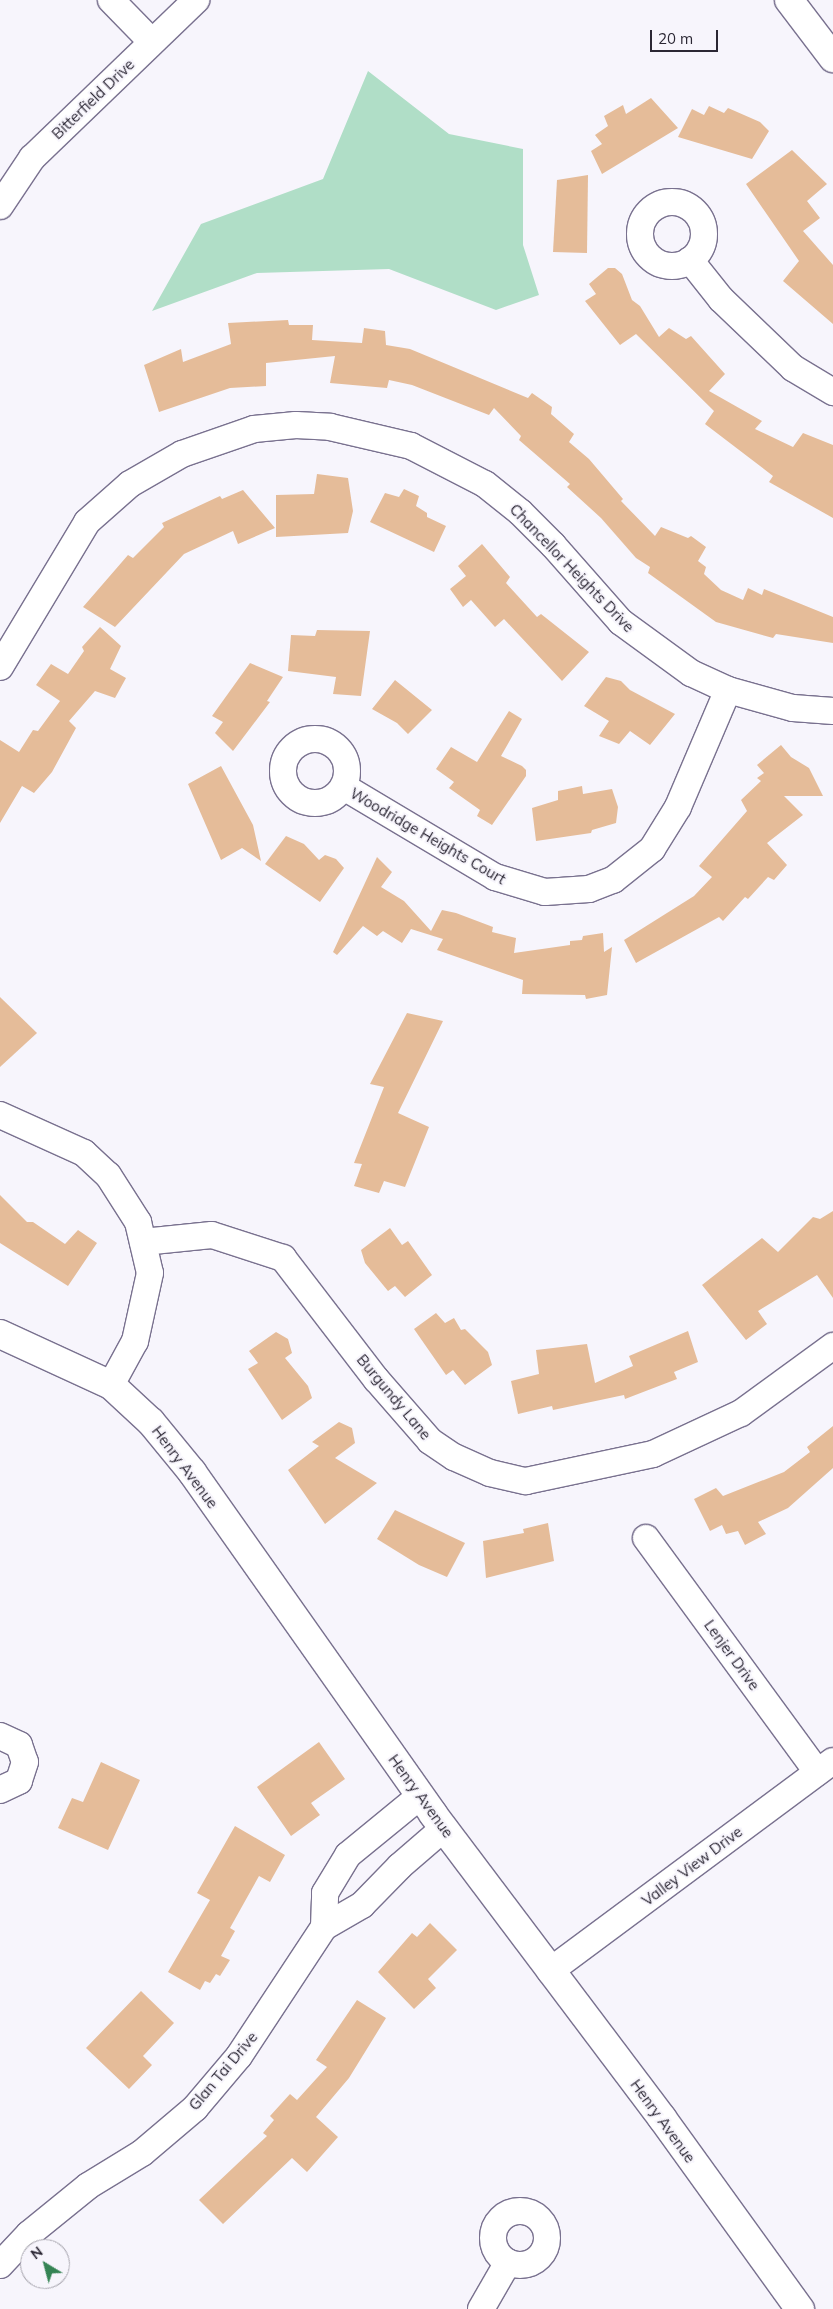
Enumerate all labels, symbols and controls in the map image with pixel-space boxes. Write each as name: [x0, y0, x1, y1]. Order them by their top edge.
scale bar: [653, 20, 720, 52]
text: 20 m: [658, 29, 693, 48]
street label: Bitterfield Drive: [48, 55, 138, 143]
street label: Chancellor Heights Drive: [506, 500, 638, 636]
street label: Woodridge Heights Court: [347, 784, 509, 888]
street label: Burgundy Lane: [353, 1351, 435, 1443]
street label: Henry Avenue: [148, 1422, 222, 1512]
street label: Lenjer Drive: [701, 1616, 763, 1694]
street label: Henry Avenue: [385, 1751, 457, 1841]
street label: Valley View Drive: [638, 1822, 746, 1910]
street label: Glan Tai Drive: [185, 2028, 261, 2114]
street label: Henry Avenue: [627, 2076, 699, 2166]
north arrow: [20, 2239, 70, 2289]
text: N: [27, 2242, 46, 2263]

